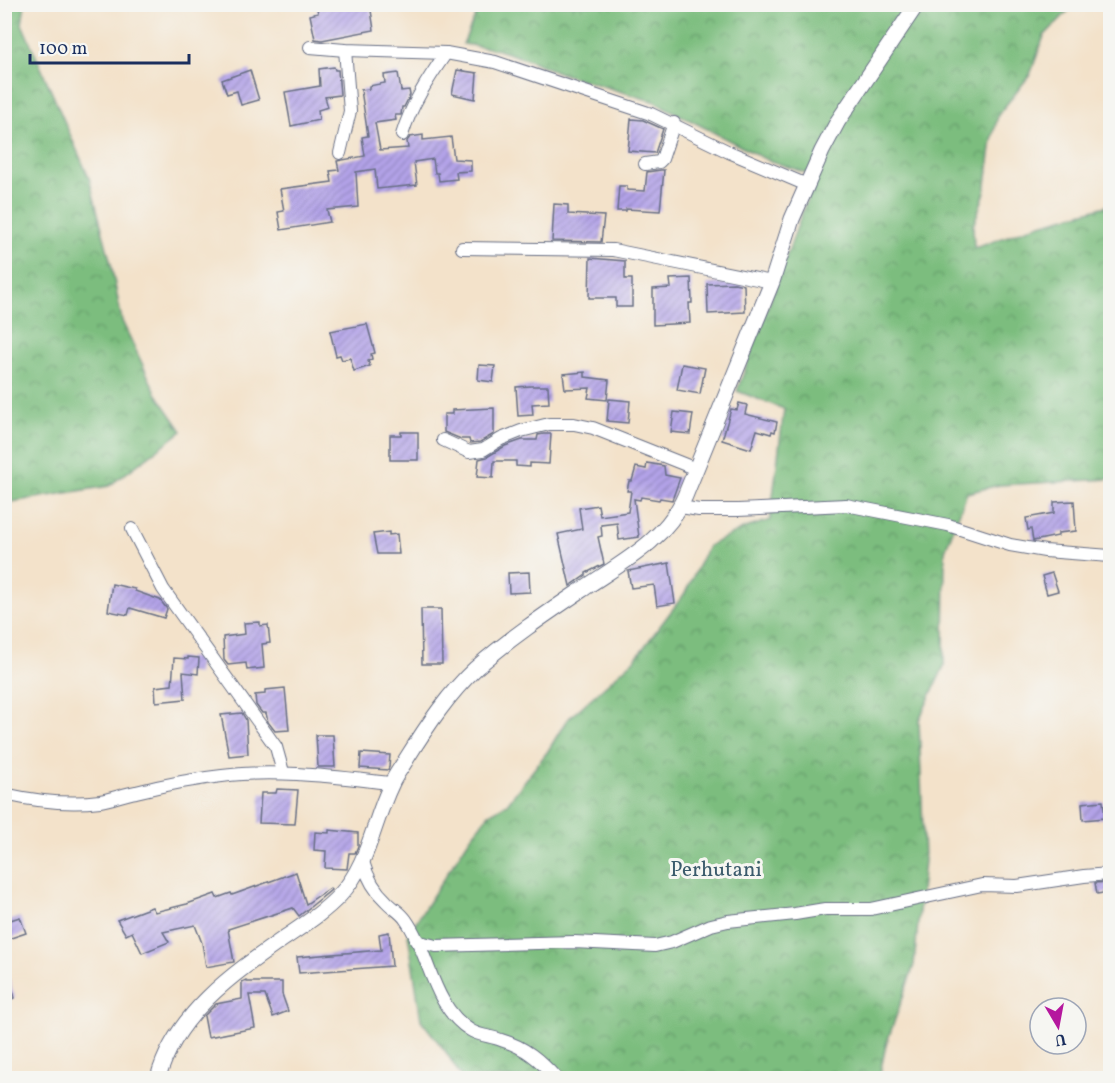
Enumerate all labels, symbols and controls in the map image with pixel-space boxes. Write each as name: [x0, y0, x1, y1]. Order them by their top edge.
scale bar: [30, 27, 189, 65]
text: 100 m: [39, 37, 88, 62]
park label: Perhutani: [670, 856, 762, 885]
north arrow: [1028, 996, 1088, 1056]
text: U: [1053, 1027, 1068, 1051]

